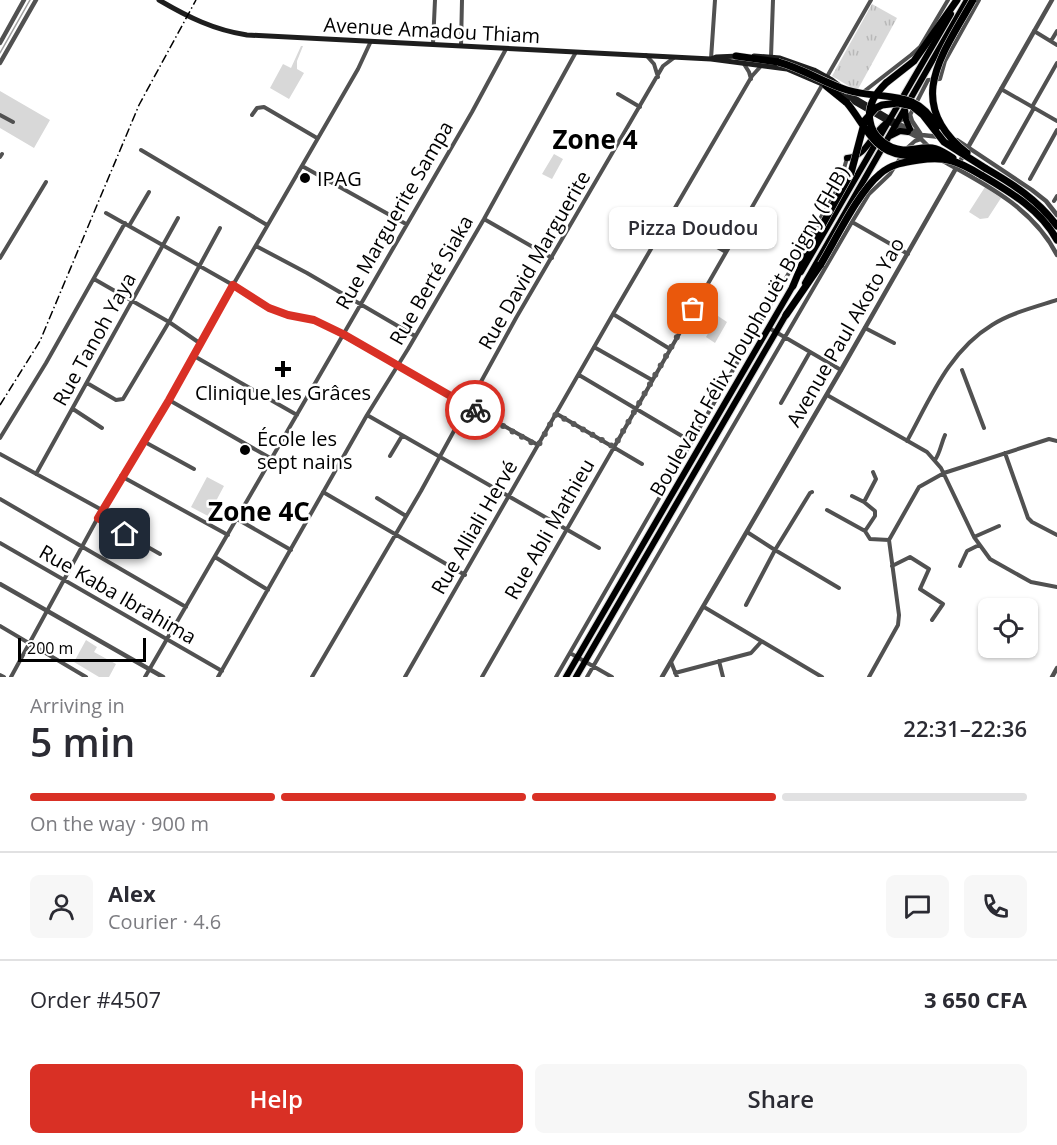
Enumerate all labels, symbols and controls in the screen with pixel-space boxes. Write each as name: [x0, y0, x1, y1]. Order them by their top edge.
street label: Avenue Amadou Thiam: [323, 11, 541, 49]
street label: Rue Marguerite Sampa: [329, 116, 459, 314]
district label: Zone 4: [552, 121, 638, 157]
street label: Boulevard Félix Houphouët Boigny (FHB): [643, 161, 855, 501]
place label: IPAG: [317, 165, 362, 192]
street label: Rue David Marguerite: [472, 166, 596, 354]
marker: IPAG: [298, 171, 312, 185]
callout: Pizza Doudou: [609, 207, 777, 249]
street label: Rue Berté Siaka: [383, 210, 479, 350]
text: Pizza Doudou: [628, 214, 758, 241]
street label: Avenue Paul Akoto Yao: [780, 232, 910, 432]
street label: Rue Tanoh Yaya: [46, 268, 142, 410]
pin: [667, 283, 718, 334]
icon: bag: [676, 292, 709, 325]
marker: Clinique les Grâces: [274, 360, 292, 378]
place label: Clinique les Grâces: [195, 379, 371, 406]
courier: [445, 380, 505, 440]
icon: bike: [459, 394, 492, 427]
place label: École les sept nains: [257, 425, 353, 475]
marker: École les sept nains: [238, 443, 252, 457]
street label: Rue Abli Mathieu: [498, 454, 600, 604]
street label: Rue Alliali Hervé: [425, 455, 523, 599]
district label: Zone 4C: [208, 493, 310, 529]
pin: [99, 508, 150, 559]
icon: home: [108, 517, 141, 550]
street label: Rue Kaba Ibrahima: [35, 538, 201, 650]
map controls: [978, 598, 1038, 658]
button: locate: [978, 598, 1038, 658]
scale bar: [18, 635, 146, 662]
text: 200 m: [27, 637, 73, 659]
text: Arriving in: [30, 692, 125, 719]
text: 22:31–22:36: [903, 713, 1027, 743]
text: 5 min: [30, 715, 135, 768]
text: On the way · 900 m: [30, 810, 209, 837]
button: person: [30, 875, 93, 938]
button: chat: [886, 875, 949, 938]
button: phone: [964, 875, 1027, 938]
text: Alex: [108, 878, 156, 908]
text: Courier · 4.6: [108, 908, 221, 935]
text: Order #4507: [30, 984, 161, 1014]
text: 3 650 CFA: [924, 984, 1027, 1014]
button: Help: [30, 1064, 523, 1133]
button: Share: [535, 1064, 1027, 1133]

